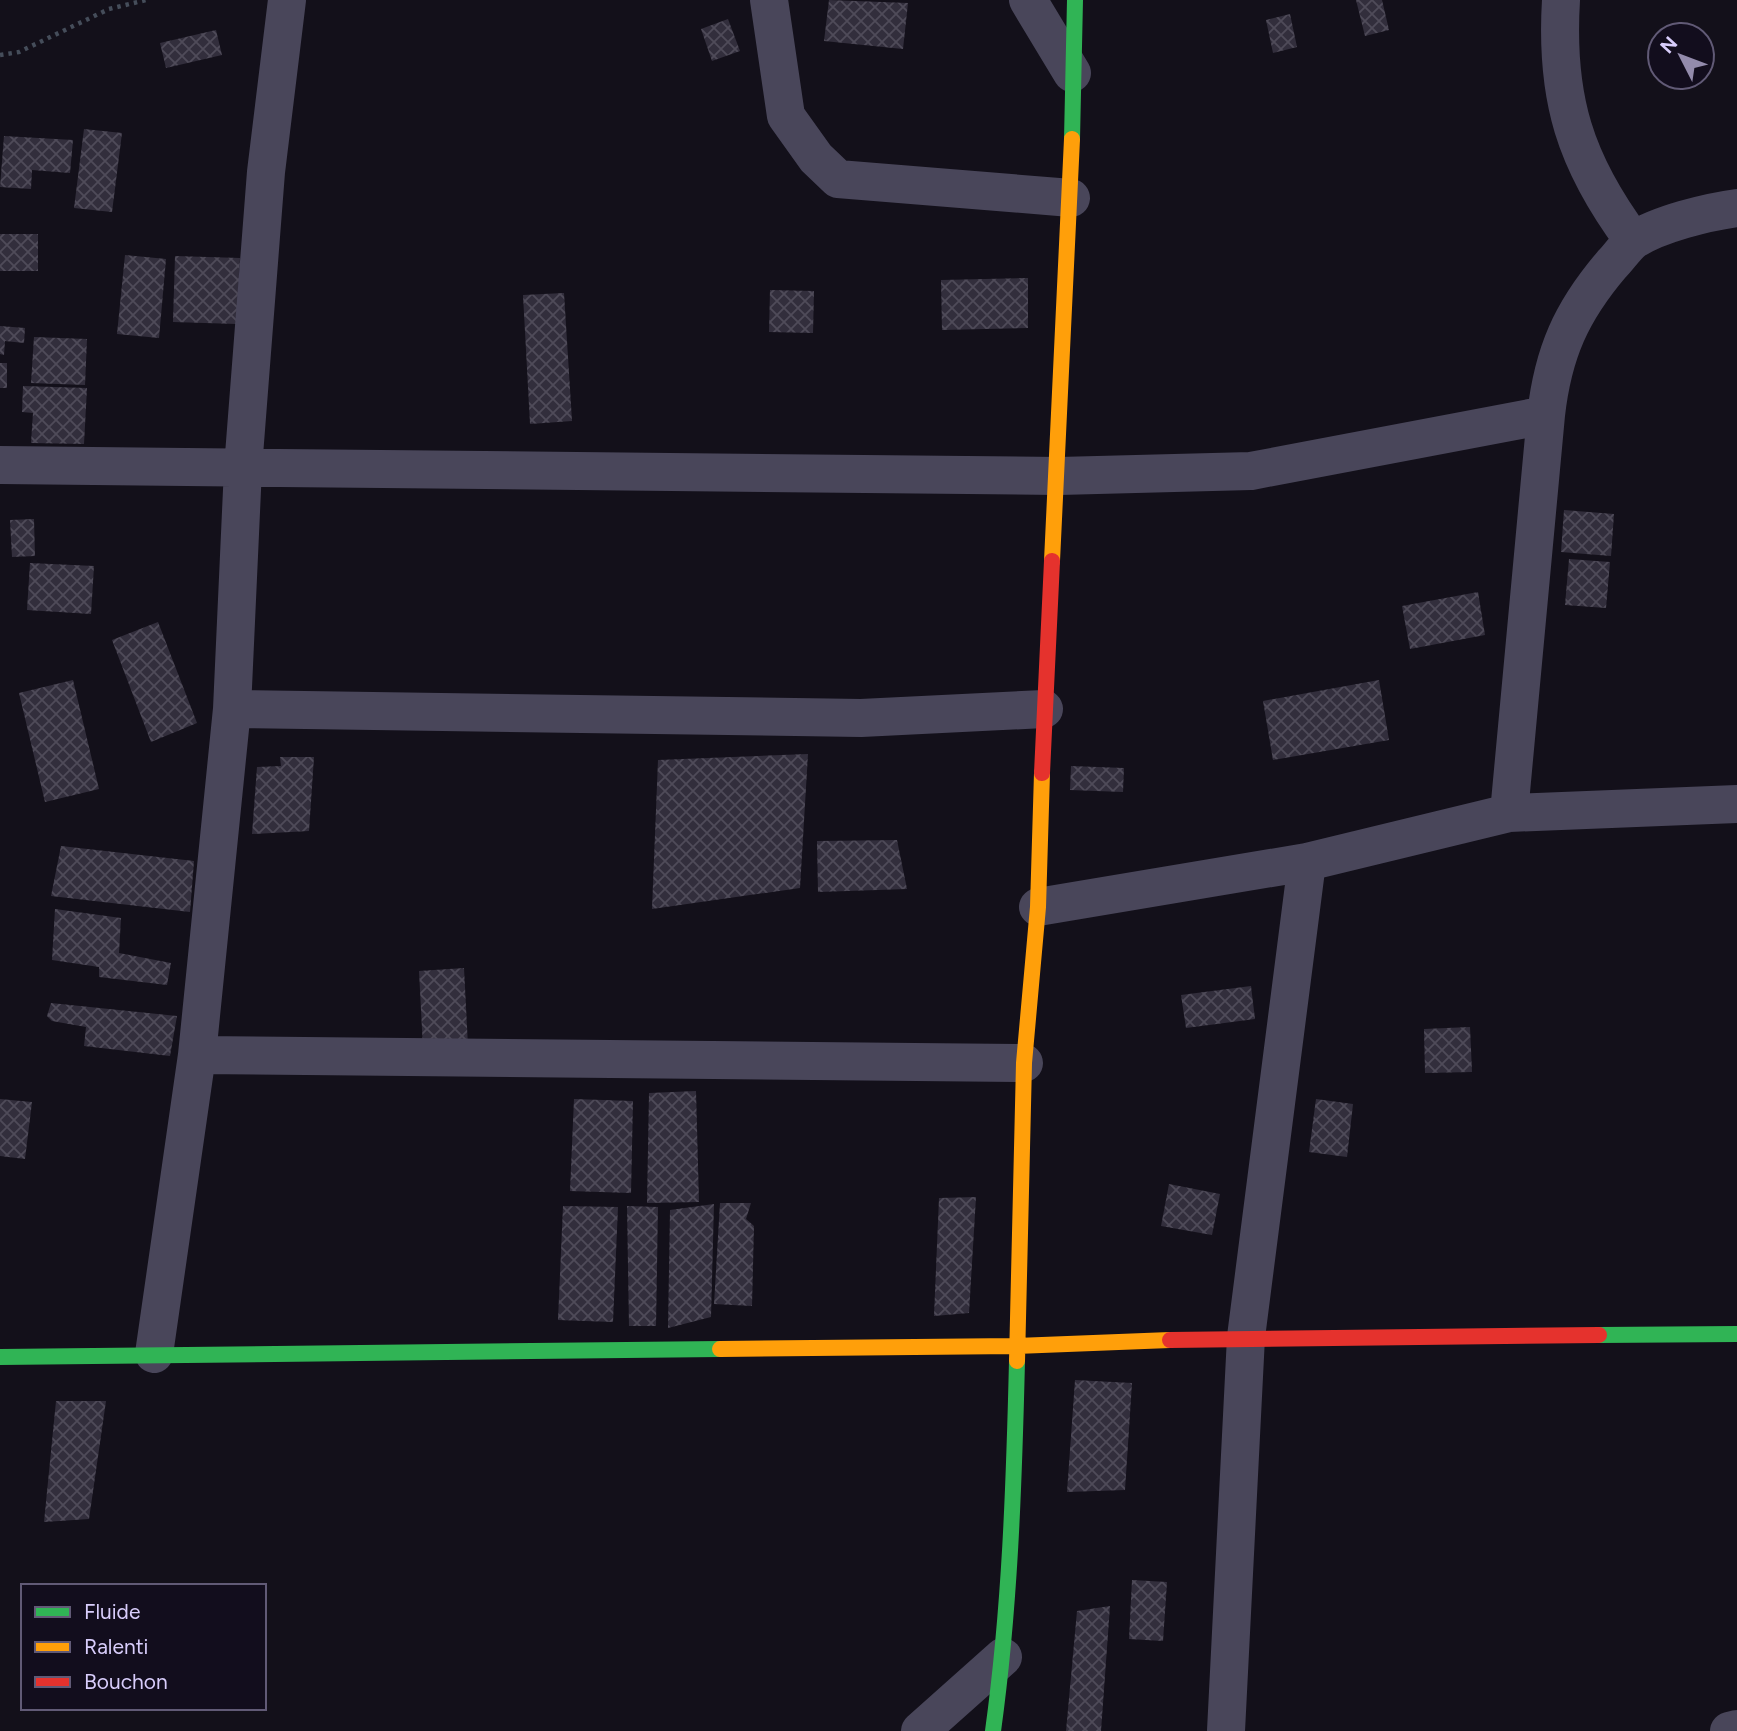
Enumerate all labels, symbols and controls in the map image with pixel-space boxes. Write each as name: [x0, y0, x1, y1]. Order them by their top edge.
north arrow: [1646, 21, 1716, 91]
text: N: [1655, 32, 1682, 58]
legend: [21, 1584, 266, 1710]
text: Fluide: [84, 1599, 140, 1624]
text: Ralenti: [84, 1634, 148, 1659]
text: Bouchon: [84, 1669, 168, 1694]

